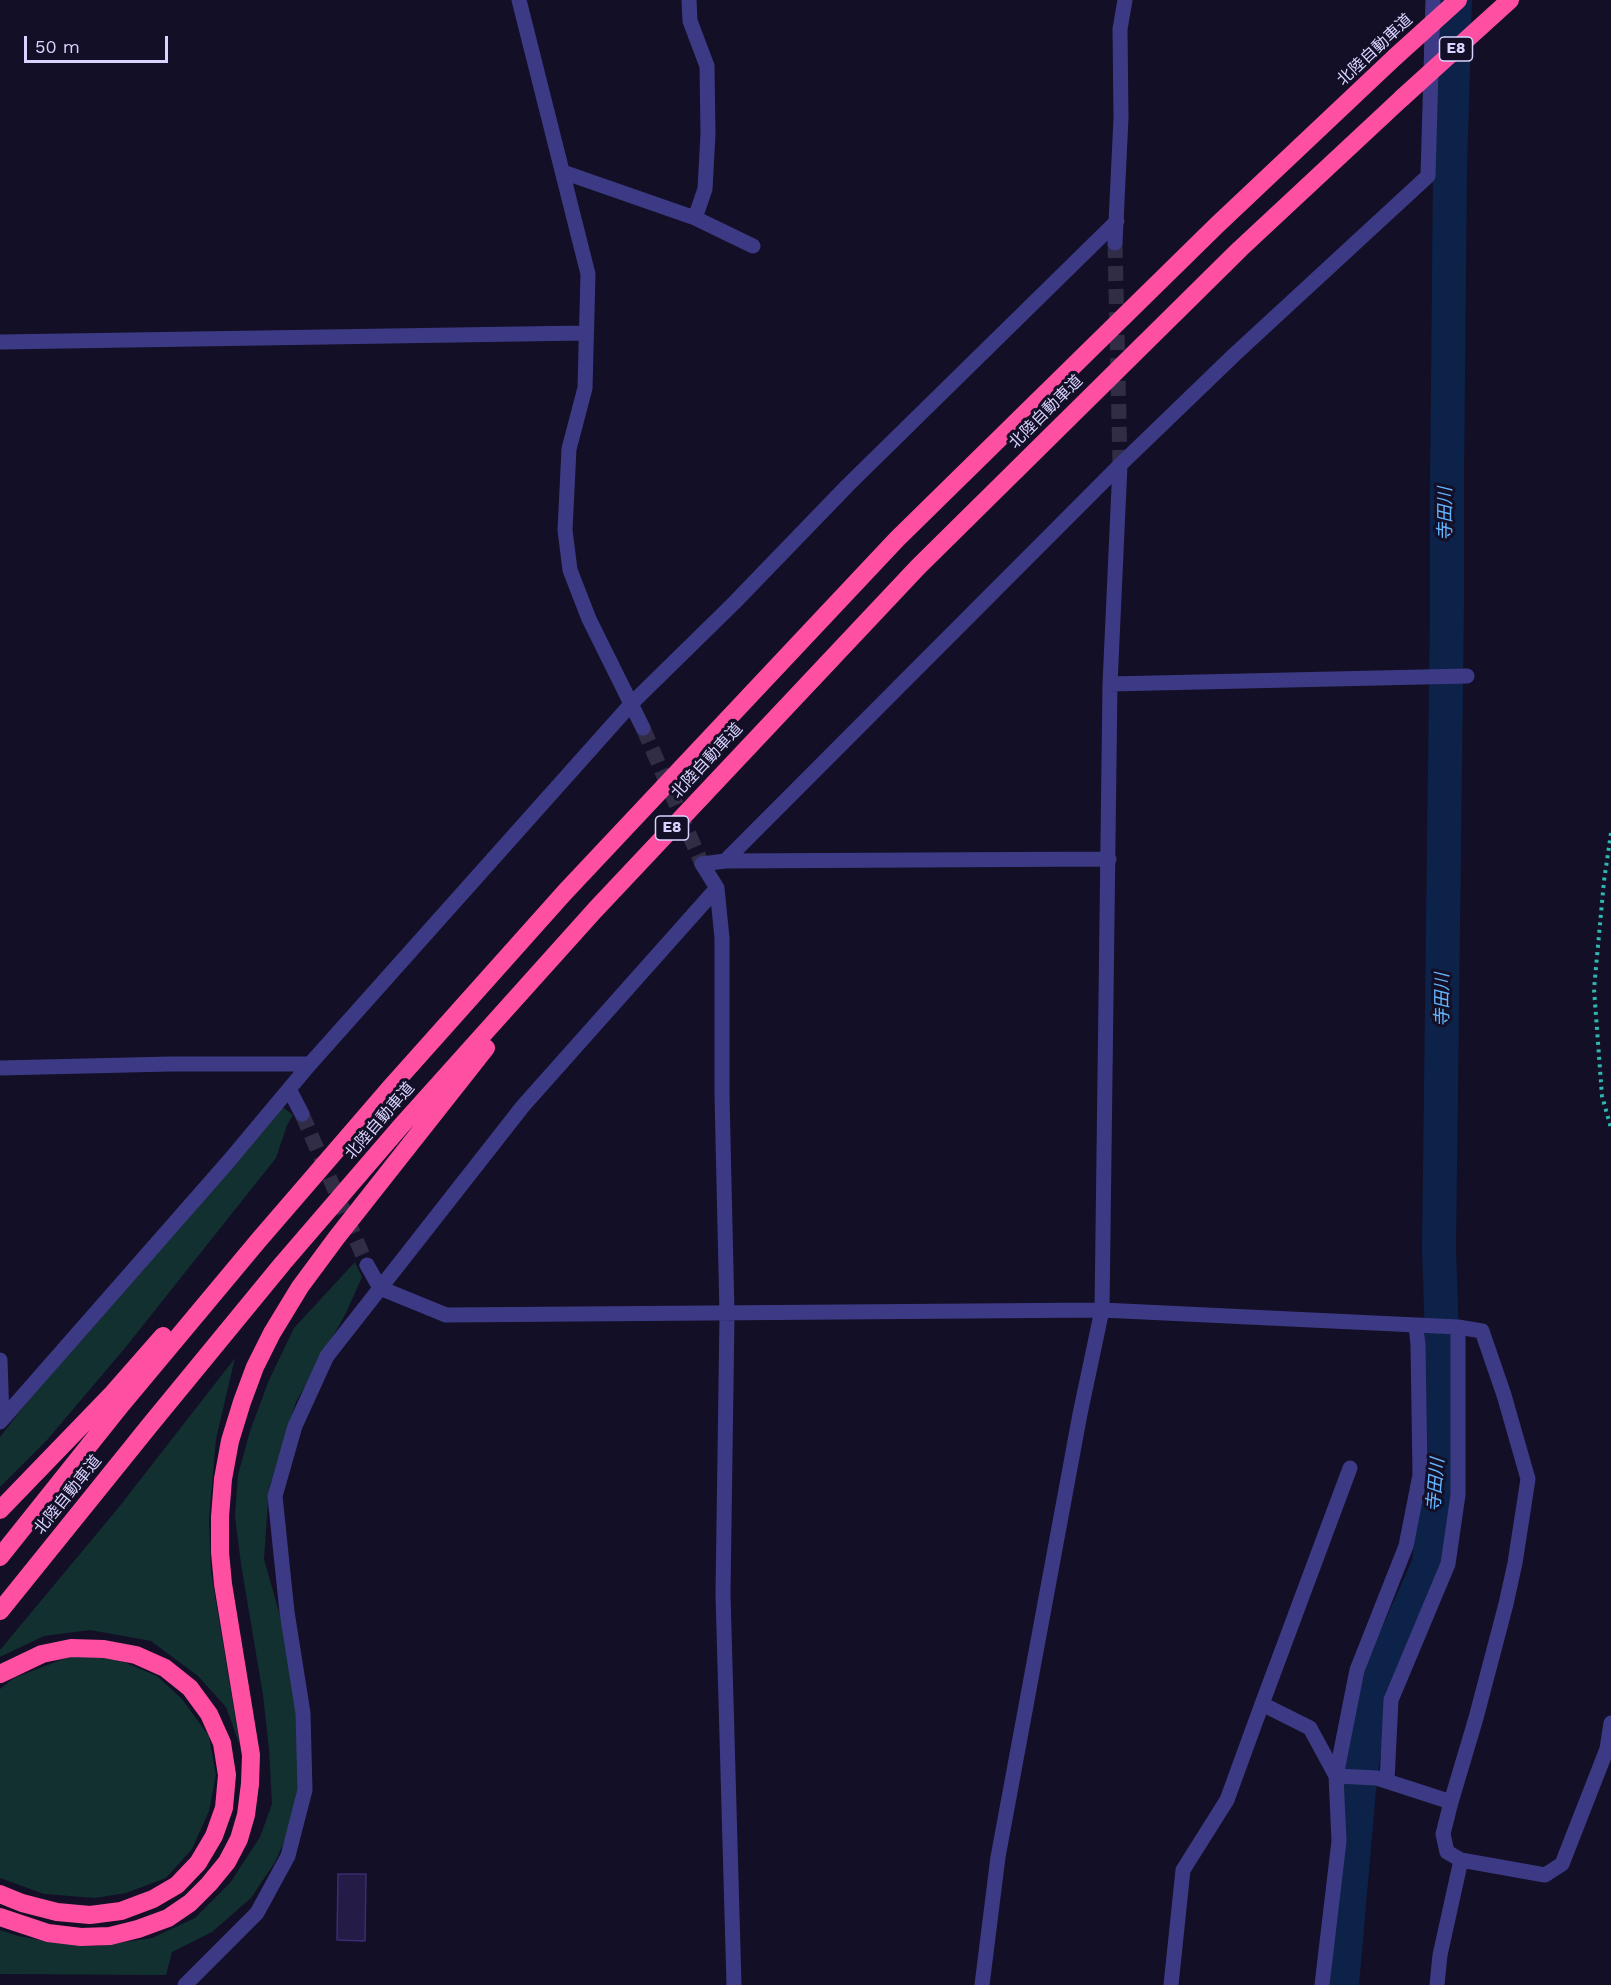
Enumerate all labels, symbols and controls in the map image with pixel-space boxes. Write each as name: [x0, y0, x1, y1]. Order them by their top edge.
street label: 北陸自動車道: [1333, 10, 1417, 90]
scale bar: [27, 24, 171, 62]
text: 50 m: [35, 36, 80, 57]
road number: E8: [1440, 37, 1472, 61]
street label: 北陸自動車道: [1005, 371, 1087, 453]
water label: 寺田川: [1435, 487, 1457, 541]
street label: 北陸自動車道: [667, 719, 747, 803]
road number: E8: [656, 816, 688, 840]
water label: 寺田川: [1432, 973, 1454, 1027]
street label: 北陸自動車道: [341, 1078, 419, 1164]
street label: 北陸自動車道: [30, 1452, 106, 1538]
water label: 寺田川: [1423, 1457, 1449, 1513]

